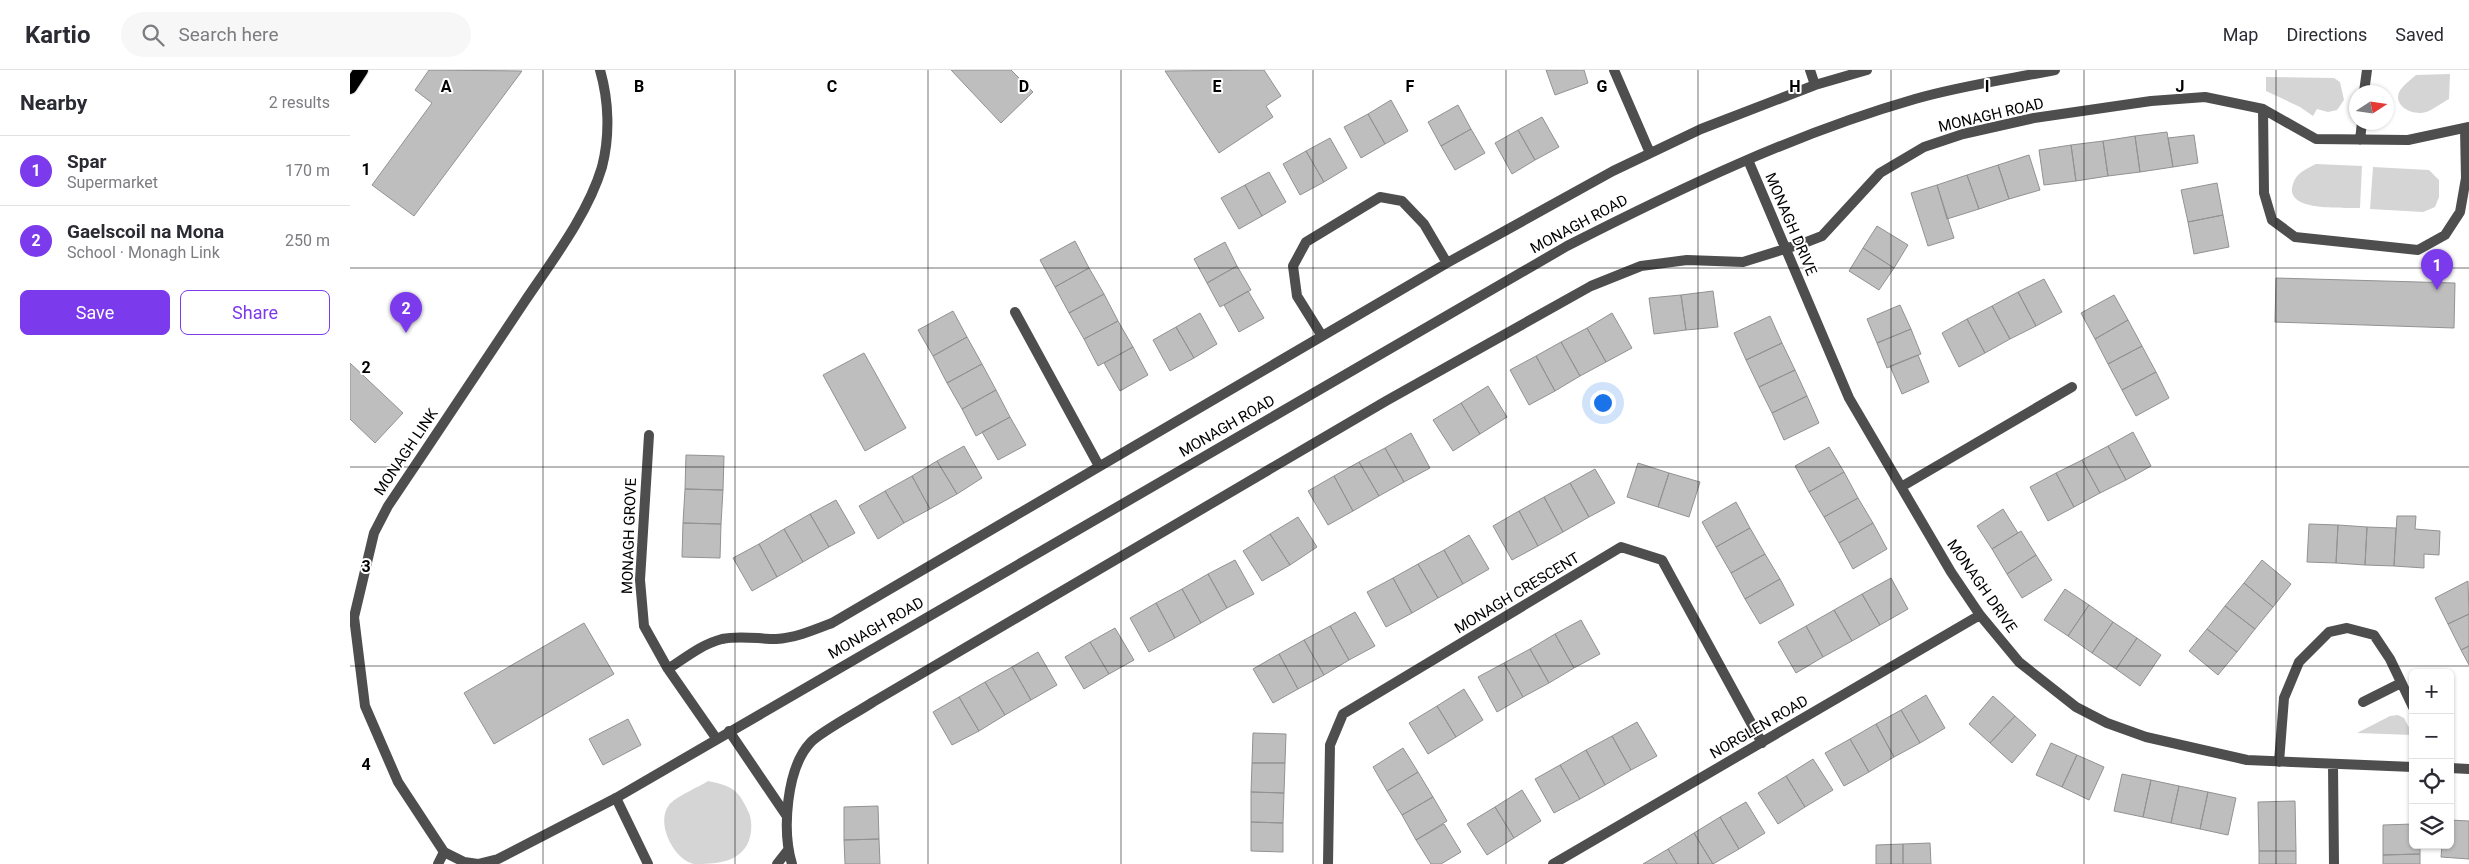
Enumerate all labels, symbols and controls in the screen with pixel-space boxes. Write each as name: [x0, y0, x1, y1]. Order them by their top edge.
search box: [121, 12, 471, 57]
text: Kartio: [25, 21, 91, 49]
icon: search: [139, 21, 167, 49]
text: Search here: [179, 23, 278, 46]
text: Map: [2223, 24, 2258, 45]
text: Directions: [2286, 24, 2367, 45]
text: Saved: [2395, 24, 2444, 45]
text: A: [441, 77, 452, 96]
text: B: [634, 77, 644, 96]
text: C: [827, 77, 837, 96]
text: D: [1019, 77, 1029, 96]
text: E: [1213, 77, 1222, 96]
text: F: [1406, 77, 1415, 96]
text: G: [1597, 77, 1608, 96]
text: H: [1789, 77, 1801, 96]
text: I: [1985, 77, 1989, 96]
text: J: [2176, 77, 2184, 96]
north arrow: [2349, 85, 2394, 130]
text: Nearby: [20, 91, 87, 115]
text: 2 results: [269, 93, 330, 112]
street label: MONAGH ROAD: [1937, 94, 2045, 136]
text: Spar: [67, 150, 107, 173]
text: 1: [361, 160, 371, 179]
text: 1: [31, 161, 41, 180]
text: 170 m: [285, 161, 330, 180]
street label: MONAGH DRIVE: [1761, 170, 1821, 279]
text: Supermarket: [67, 173, 158, 192]
street label: MONAGH ROAD: [1527, 191, 1631, 257]
text: Gaelscoil na Mona: [67, 220, 224, 243]
text: 2: [31, 231, 41, 250]
text: 250 m: [285, 231, 330, 250]
text: School · Monagh Link: [67, 243, 220, 262]
pin: 1: [2421, 249, 2453, 290]
button: Save: [20, 290, 170, 335]
button: Share: [180, 290, 330, 335]
pin: 2: [390, 292, 422, 333]
text: 2: [361, 358, 371, 377]
your location: [1590, 390, 1616, 416]
street label: MONAGH ROAD: [1176, 391, 1278, 461]
street label: MONAGH LINK: [370, 405, 442, 499]
street label: MONAGH GROVE: [618, 477, 640, 594]
street label: MONAGH DRIVE: [1943, 536, 2021, 637]
street label: MONAGH CRESCENT: [1451, 548, 1583, 637]
text: 3: [361, 557, 371, 576]
street label: MONAGH ROAD: [825, 593, 927, 663]
map controls: [2409, 669, 2454, 849]
button: +: [2409, 669, 2454, 714]
street label: NORGLEN ROAD: [1707, 692, 1811, 762]
button: −: [2409, 714, 2454, 759]
text: 4: [361, 755, 371, 774]
button: locate: [2409, 759, 2454, 804]
button: layers: [2409, 804, 2454, 849]

